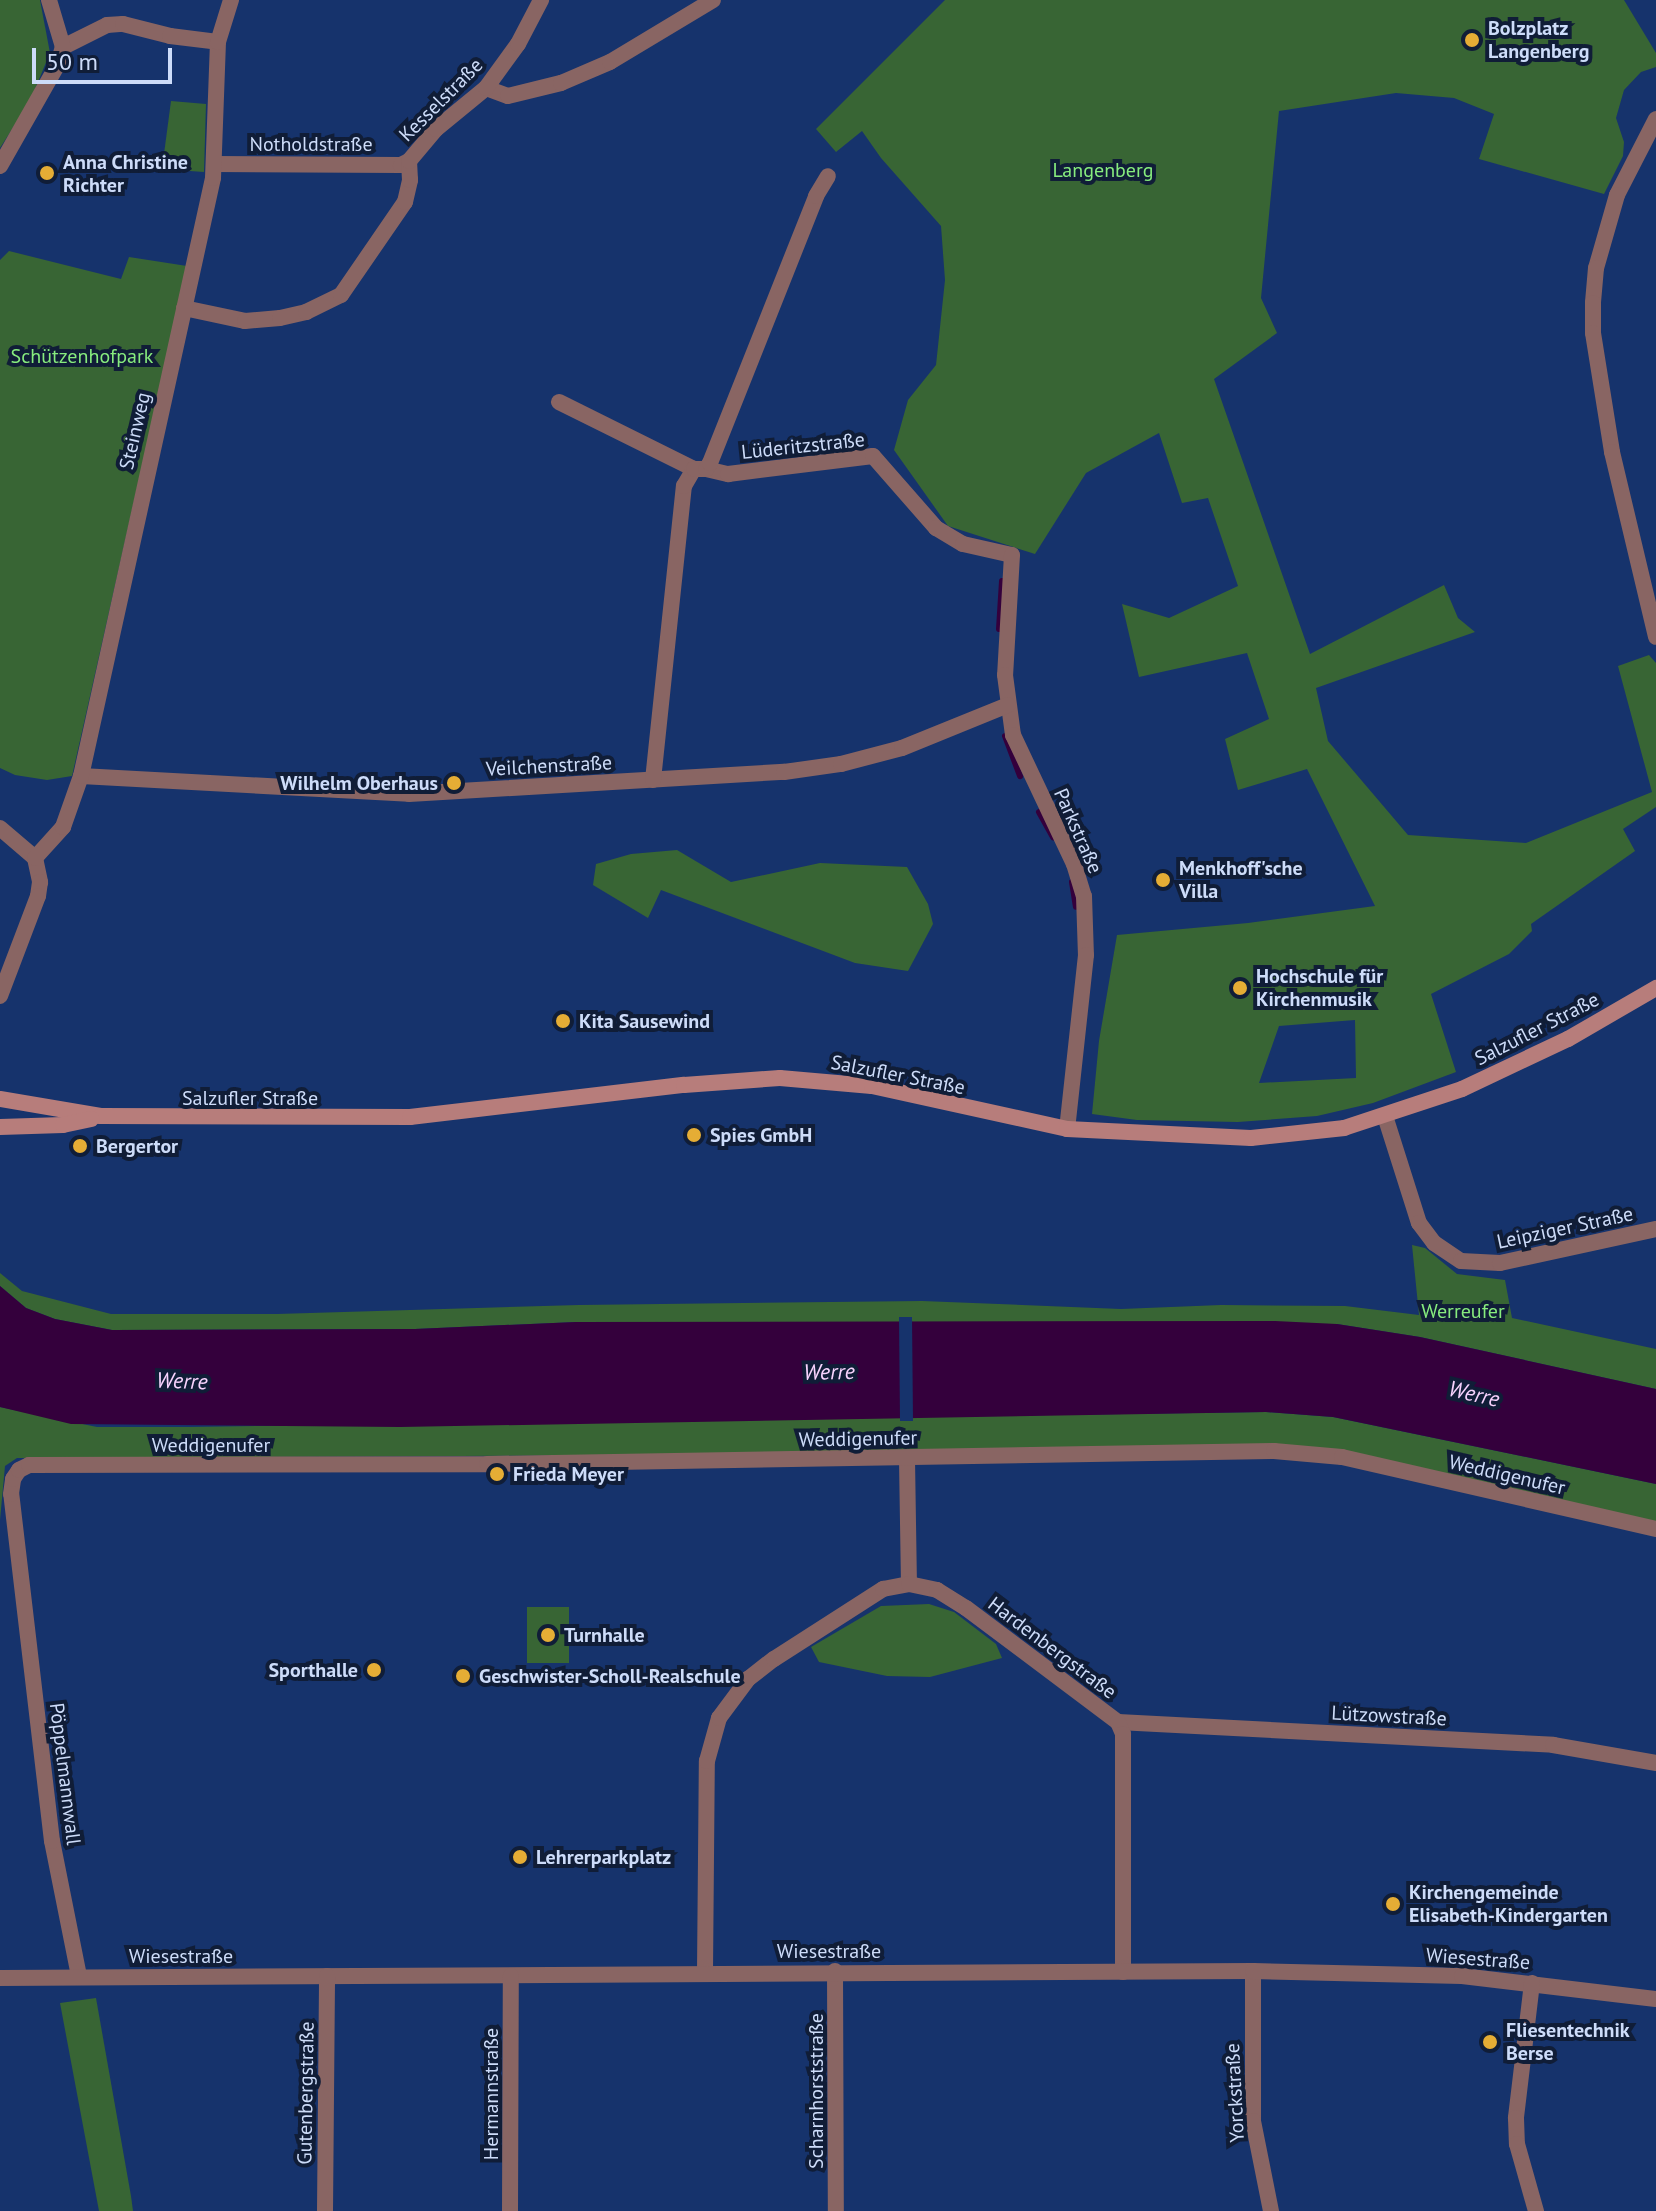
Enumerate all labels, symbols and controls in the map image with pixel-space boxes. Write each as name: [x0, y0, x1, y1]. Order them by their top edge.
place label: Bolzplatz Langenberg: [1488, 16, 1589, 63]
marker: Bolzplatz Langenberg: [1463, 31, 1481, 49]
scale bar: [36, 32, 176, 82]
text: 50 m: [46, 46, 98, 77]
street label: Kesselstraße: [394, 53, 488, 147]
street label: Notholdstraße: [249, 132, 373, 156]
place label: Anna Christine Richter: [63, 150, 188, 197]
park label: Langenberg: [1052, 158, 1154, 182]
marker: Anna Christine Richter: [38, 164, 56, 182]
park label: Schützenhofpark: [11, 344, 153, 368]
street label: Steinweg: [114, 390, 156, 472]
street label: Lüderitzstraße: [740, 428, 866, 464]
street label: Veilchenstraße: [485, 751, 613, 781]
place label: Wilhelm Oberhaus: [280, 771, 438, 795]
marker: Wilhelm Oberhaus: [445, 774, 463, 792]
street label: Parkstraße: [1049, 785, 1107, 877]
place label: Menkhoff'sche Villa: [1179, 856, 1303, 903]
marker: Menkhoff'sche Villa: [1154, 871, 1172, 889]
place label: Hochschule für Kirchenmusik: [1256, 964, 1383, 1011]
marker: Hochschule für Kirchenmusik: [1231, 979, 1249, 997]
street label: Salzufler Straße: [1471, 987, 1603, 1071]
place label: Kita Sausewind: [579, 1009, 710, 1033]
marker: Kita Sausewind: [554, 1012, 572, 1030]
street label: Salzufler Straße: [829, 1050, 967, 1100]
street label: Salzufler Straße: [182, 1086, 318, 1110]
place label: Spies GmbH: [710, 1123, 812, 1147]
marker: Spies GmbH: [685, 1126, 703, 1144]
place label: Bergertor: [96, 1134, 178, 1158]
marker: Bergertor: [71, 1137, 89, 1155]
street label: Leipziger Straße: [1495, 1202, 1635, 1254]
park label: Werreufer: [1421, 1299, 1505, 1323]
water label: Werre: [803, 1358, 855, 1386]
water label: Werre: [156, 1367, 208, 1395]
water label: Werre: [1446, 1375, 1502, 1413]
street label: Weddigenufer: [799, 1426, 917, 1452]
street label: Weddigenufer: [152, 1433, 270, 1457]
street label: Weddigenufer: [1447, 1450, 1567, 1500]
place label: Frieda Meyer: [513, 1462, 624, 1486]
marker: Frieda Meyer: [488, 1465, 506, 1483]
street label: Hardenbergstraße: [983, 1592, 1121, 1704]
place label: Turnhalle: [564, 1623, 645, 1647]
marker: Turnhalle: [539, 1626, 557, 1644]
place label: Sporthalle: [269, 1658, 358, 1682]
marker: Sporthalle: [365, 1661, 383, 1679]
place label: Geschwister-Scholl-Realschule: [479, 1664, 741, 1688]
marker: Geschwister-Scholl-Realschule: [454, 1667, 472, 1685]
street label: Pöppelmannwall: [44, 1701, 86, 1847]
street label: Lützowstraße: [1331, 1701, 1447, 1731]
place label: Lehrerparkplatz: [536, 1845, 671, 1869]
marker: Lehrerparkplatz: [511, 1848, 529, 1866]
place label: Kirchengemeinde Elisabeth-Kindergarten: [1409, 1880, 1608, 1927]
marker: Kirchengemeinde Elisabeth-Kindergarten: [1384, 1895, 1402, 1913]
street label: Wiesestraße: [777, 1939, 881, 1963]
street label: Wiesestraße: [1425, 1943, 1531, 1975]
street label: Wiesestraße: [129, 1944, 233, 1968]
street label: Scharnhorststraße: [804, 2013, 828, 2169]
place label: Fliesentechnik Berse: [1506, 2018, 1630, 2065]
street label: Gutenbergstraße: [293, 2021, 319, 2165]
street label: Hermannstraße: [479, 2028, 503, 2160]
marker: Fliesentechnik Berse: [1481, 2033, 1499, 2051]
street label: Yorckstraße: [1220, 2043, 1250, 2143]

